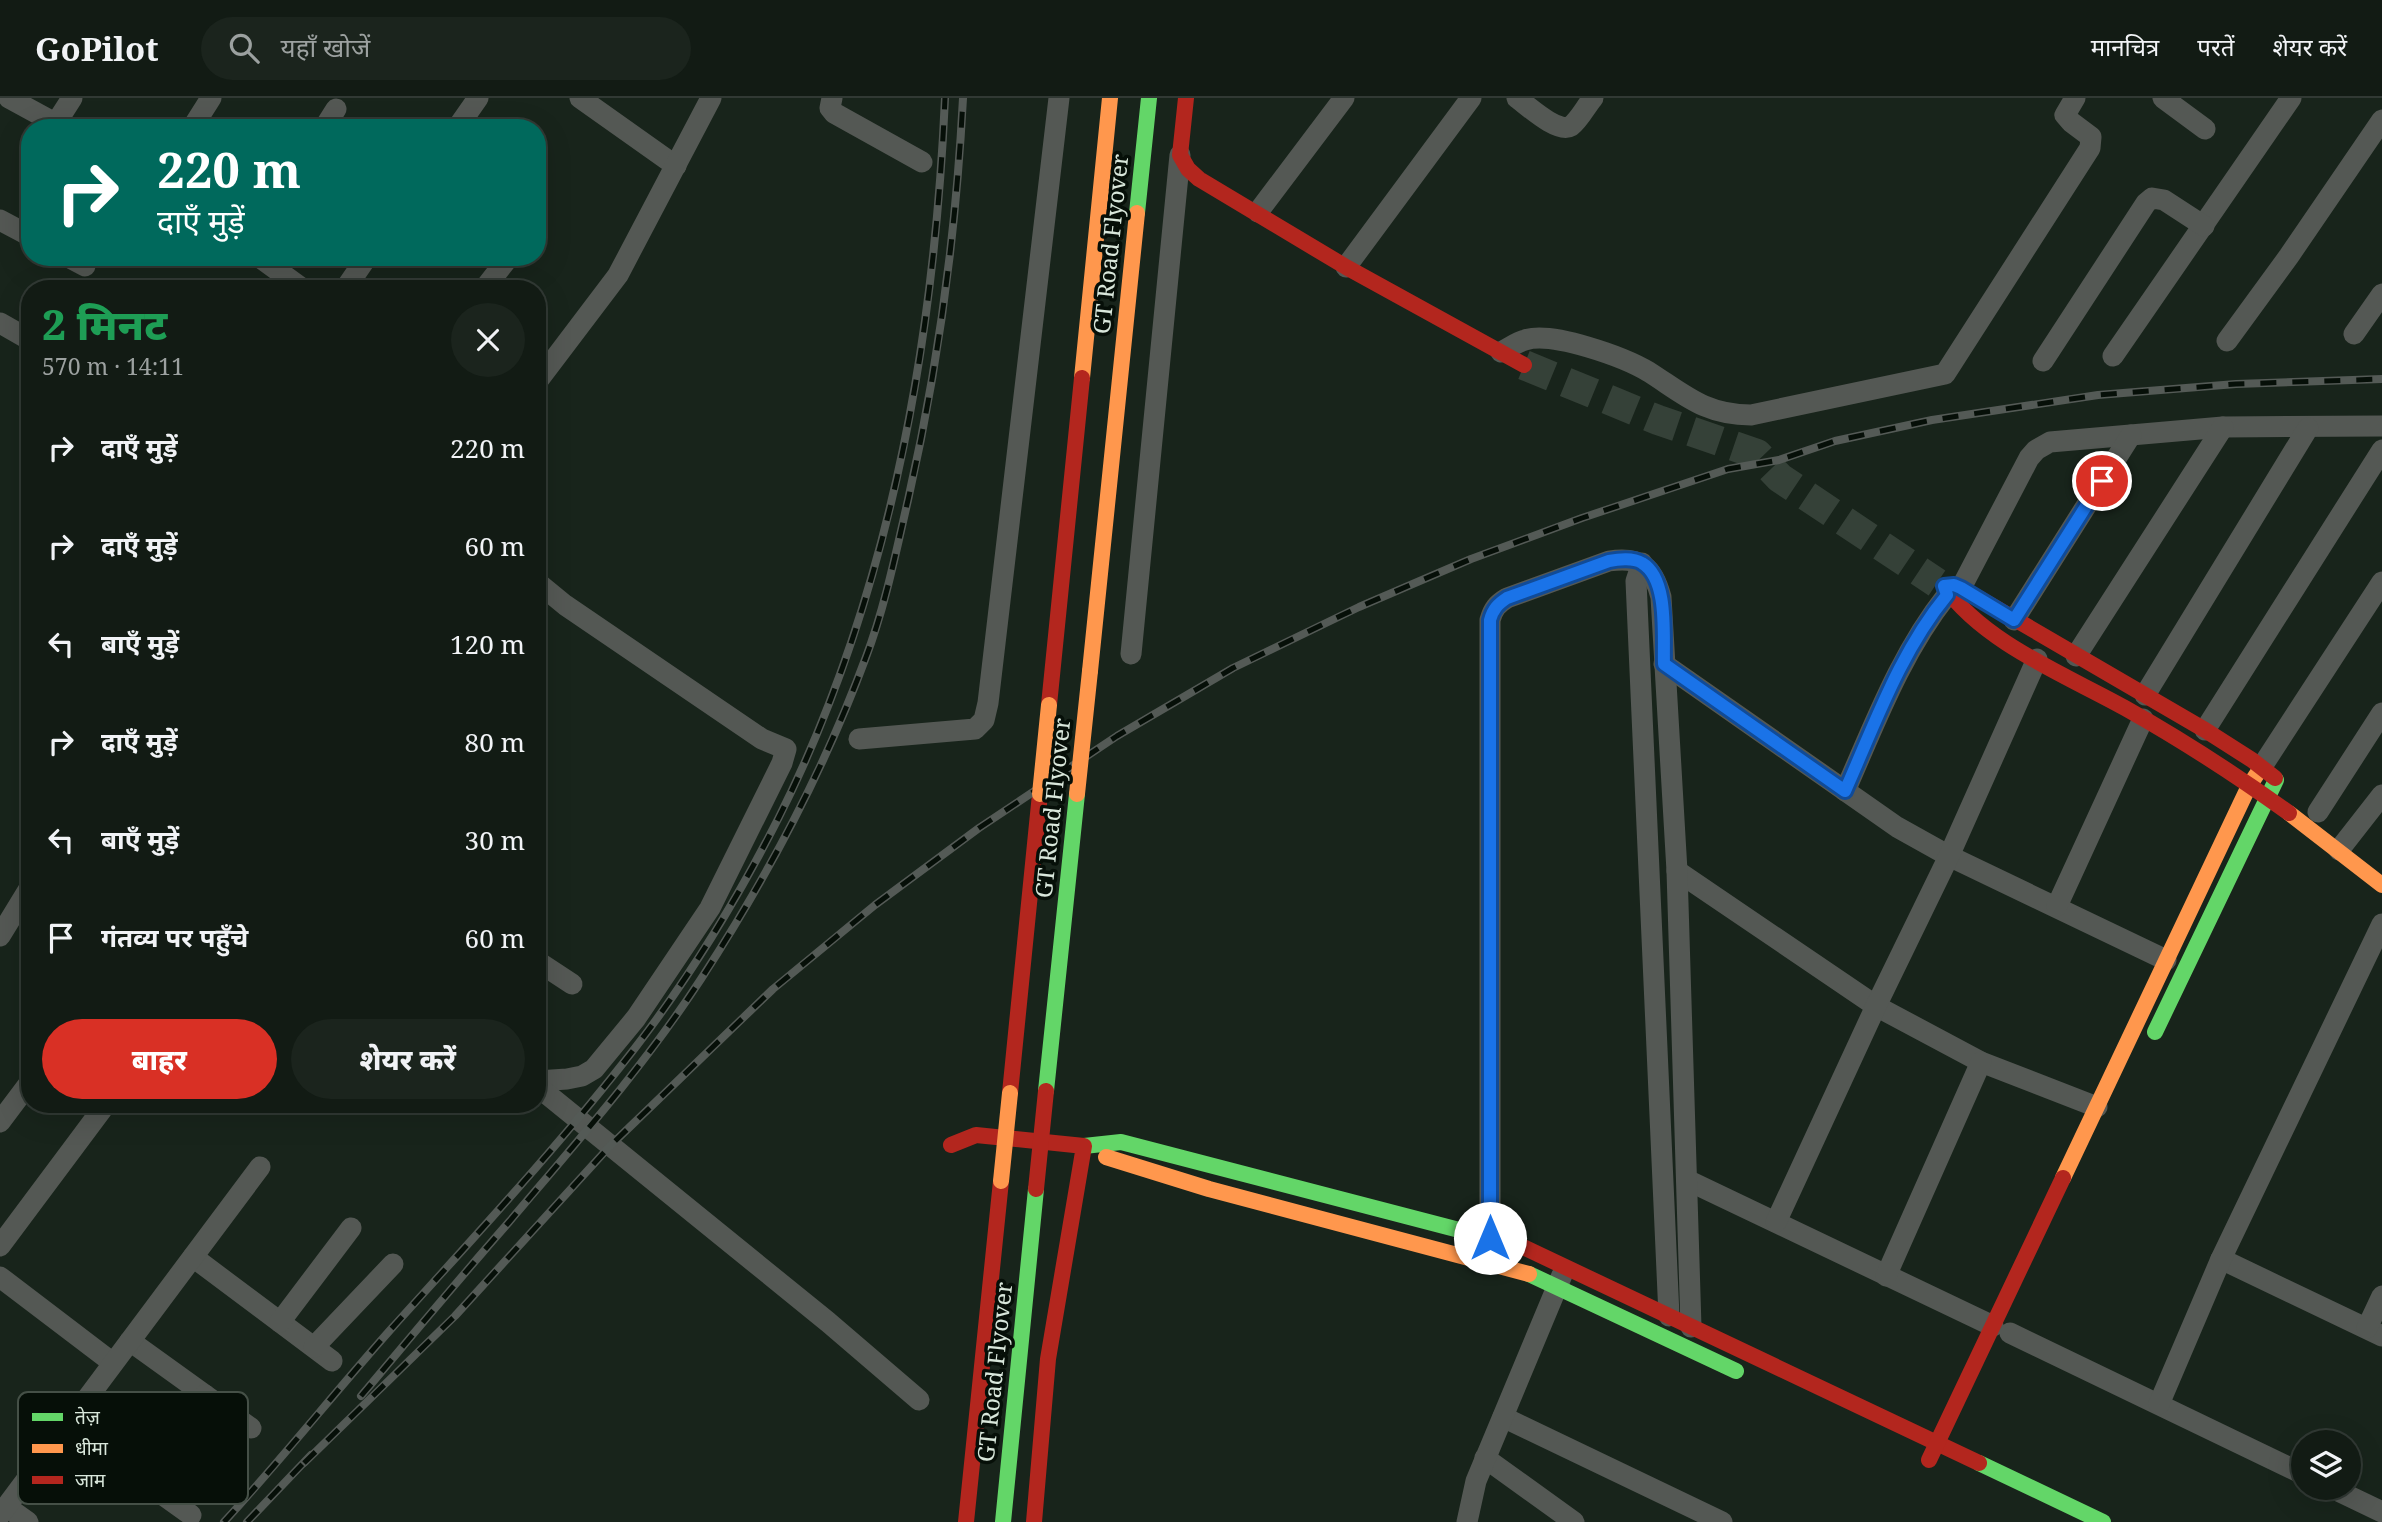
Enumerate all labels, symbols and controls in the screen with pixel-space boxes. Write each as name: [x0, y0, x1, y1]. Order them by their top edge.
search box: [201, 17, 691, 80]
text: GoPilot: [35, 26, 159, 71]
icon: search: [225, 29, 263, 67]
text: यहाँ खोजें: [281, 29, 370, 65]
text: मानचित्र: [2091, 30, 2159, 63]
text: परतें: [2197, 30, 2234, 63]
text: शेयर करें: [2272, 30, 2347, 63]
text: 220 m: [157, 136, 301, 202]
icon: right: [42, 147, 133, 238]
street label: GT Road Flyover: [1085, 152, 1135, 336]
text: दाएँ मुड़ें: [157, 199, 245, 242]
text: 2 मिनट: [42, 295, 167, 352]
button: close: [451, 303, 525, 377]
text: 570 m · 14:11: [42, 350, 184, 382]
icon: right: [42, 429, 80, 467]
text: दाएँ मुड़ें: [101, 429, 178, 465]
text: 220 m: [450, 430, 525, 466]
pin: [2072, 451, 2132, 511]
icon: arrive: [2083, 462, 2121, 500]
icon: right: [42, 527, 80, 565]
text: दाएँ मुड़ें: [101, 527, 178, 563]
text: 60 m: [465, 528, 525, 564]
icon: left: [42, 625, 80, 663]
text: बाएँ मुड़ें: [101, 625, 179, 661]
text: 120 m: [450, 626, 525, 662]
street label: GT Road Flyover: [1027, 716, 1077, 900]
icon: right: [42, 723, 80, 761]
text: दाएँ मुड़ें: [101, 723, 178, 759]
text: 80 m: [465, 724, 525, 760]
icon: left: [42, 821, 80, 859]
text: बाएँ मुड़ें: [101, 821, 179, 857]
text: 30 m: [465, 822, 525, 858]
icon: arrive: [42, 919, 80, 957]
text: गंतव्य पर पहुँचे: [101, 919, 248, 955]
text: 60 m: [465, 920, 525, 956]
button: बाहर: [42, 1019, 277, 1099]
button: शेयर करें: [291, 1019, 525, 1099]
position arrow: [1453, 1201, 1527, 1275]
street label: GT Road Flyover: [969, 1280, 1019, 1464]
legend: [18, 1392, 248, 1504]
text: तेज़: [75, 1404, 101, 1430]
map controls: [2291, 1430, 2361, 1500]
button: layers: [2291, 1430, 2361, 1500]
text: धीमा: [75, 1435, 109, 1461]
text: जाम: [75, 1467, 106, 1493]

